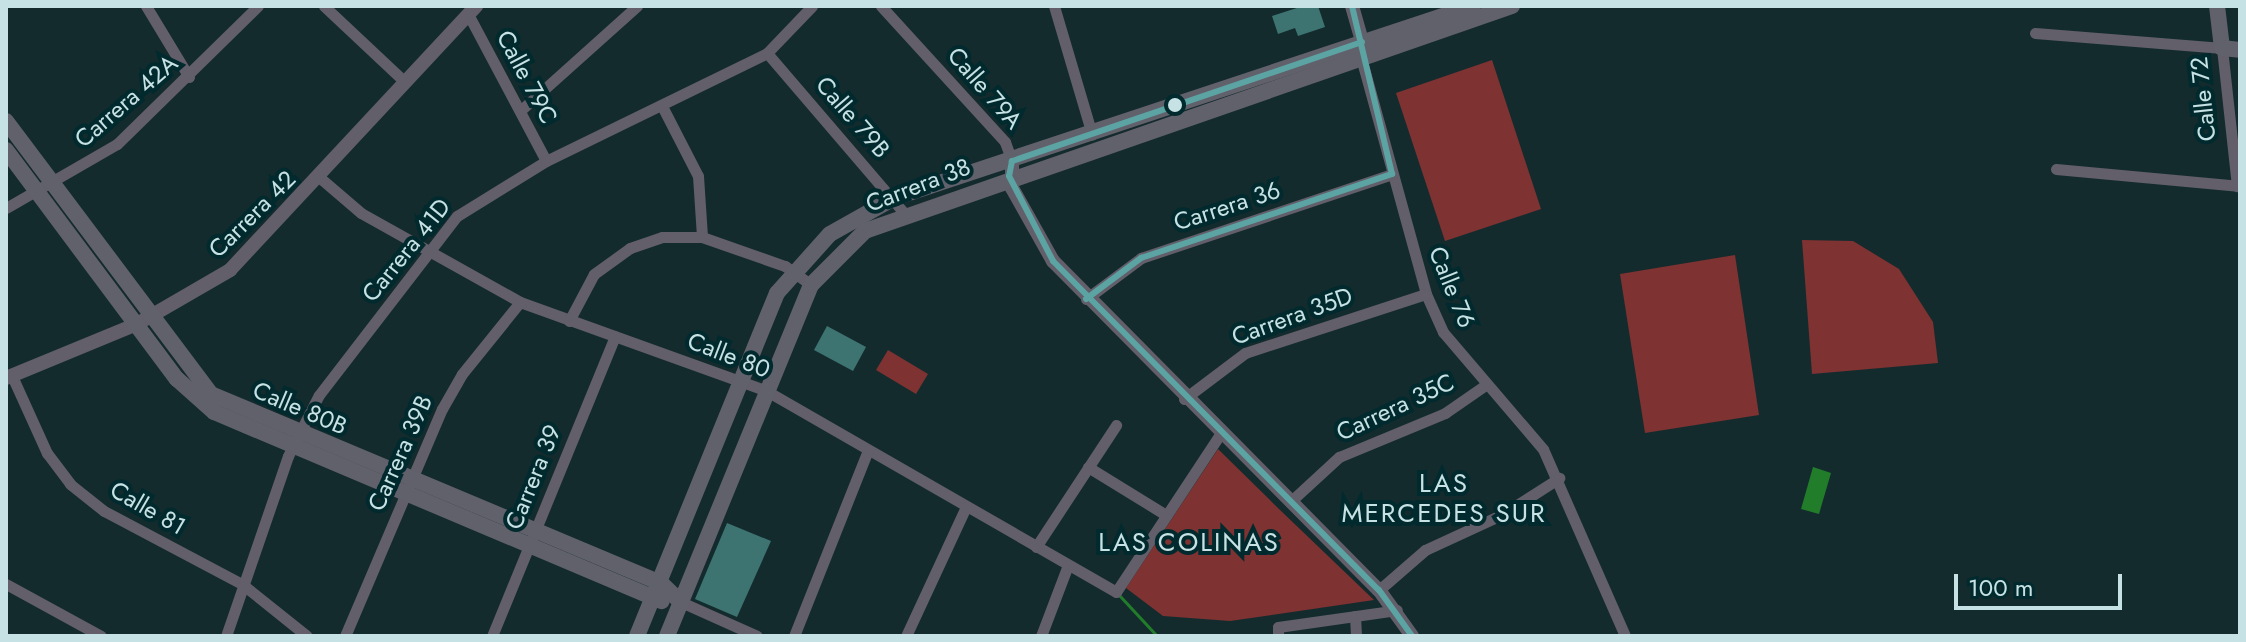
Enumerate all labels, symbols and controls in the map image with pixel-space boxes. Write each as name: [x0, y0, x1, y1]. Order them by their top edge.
street label: Calle 79C: [490, 25, 564, 129]
street label: Calle 79A: [942, 41, 1028, 135]
street label: Carrera 42A: [69, 49, 183, 153]
street label: Calle 72: [2184, 55, 2222, 143]
street label: Calle 79B: [810, 70, 896, 164]
unlabelled marker: [1167, 97, 1183, 113]
street label: Carrera 38: [862, 152, 974, 218]
street label: Carrera 42: [203, 165, 301, 263]
street label: Carrera 36: [1170, 175, 1284, 237]
street label: Carrera 41D: [356, 193, 456, 307]
street label: Calle 76: [1423, 242, 1481, 332]
street label: Carrera 35D: [1228, 281, 1356, 351]
street label: Calle 80: [684, 326, 774, 384]
street label: Carrera 35C: [1332, 367, 1458, 447]
street label: Calle 80B: [249, 375, 351, 441]
street label: Carrera 39B: [362, 391, 438, 515]
street label: Carrera 39: [499, 420, 567, 534]
district label: LAS MERCEDES SUR: [1341, 468, 1547, 530]
street label: Calle 81: [105, 475, 191, 541]
district label: LAS COLINAS: [1098, 527, 1280, 559]
scale bar: [1958, 558, 2126, 608]
text: 100 m: [1968, 570, 2034, 605]

